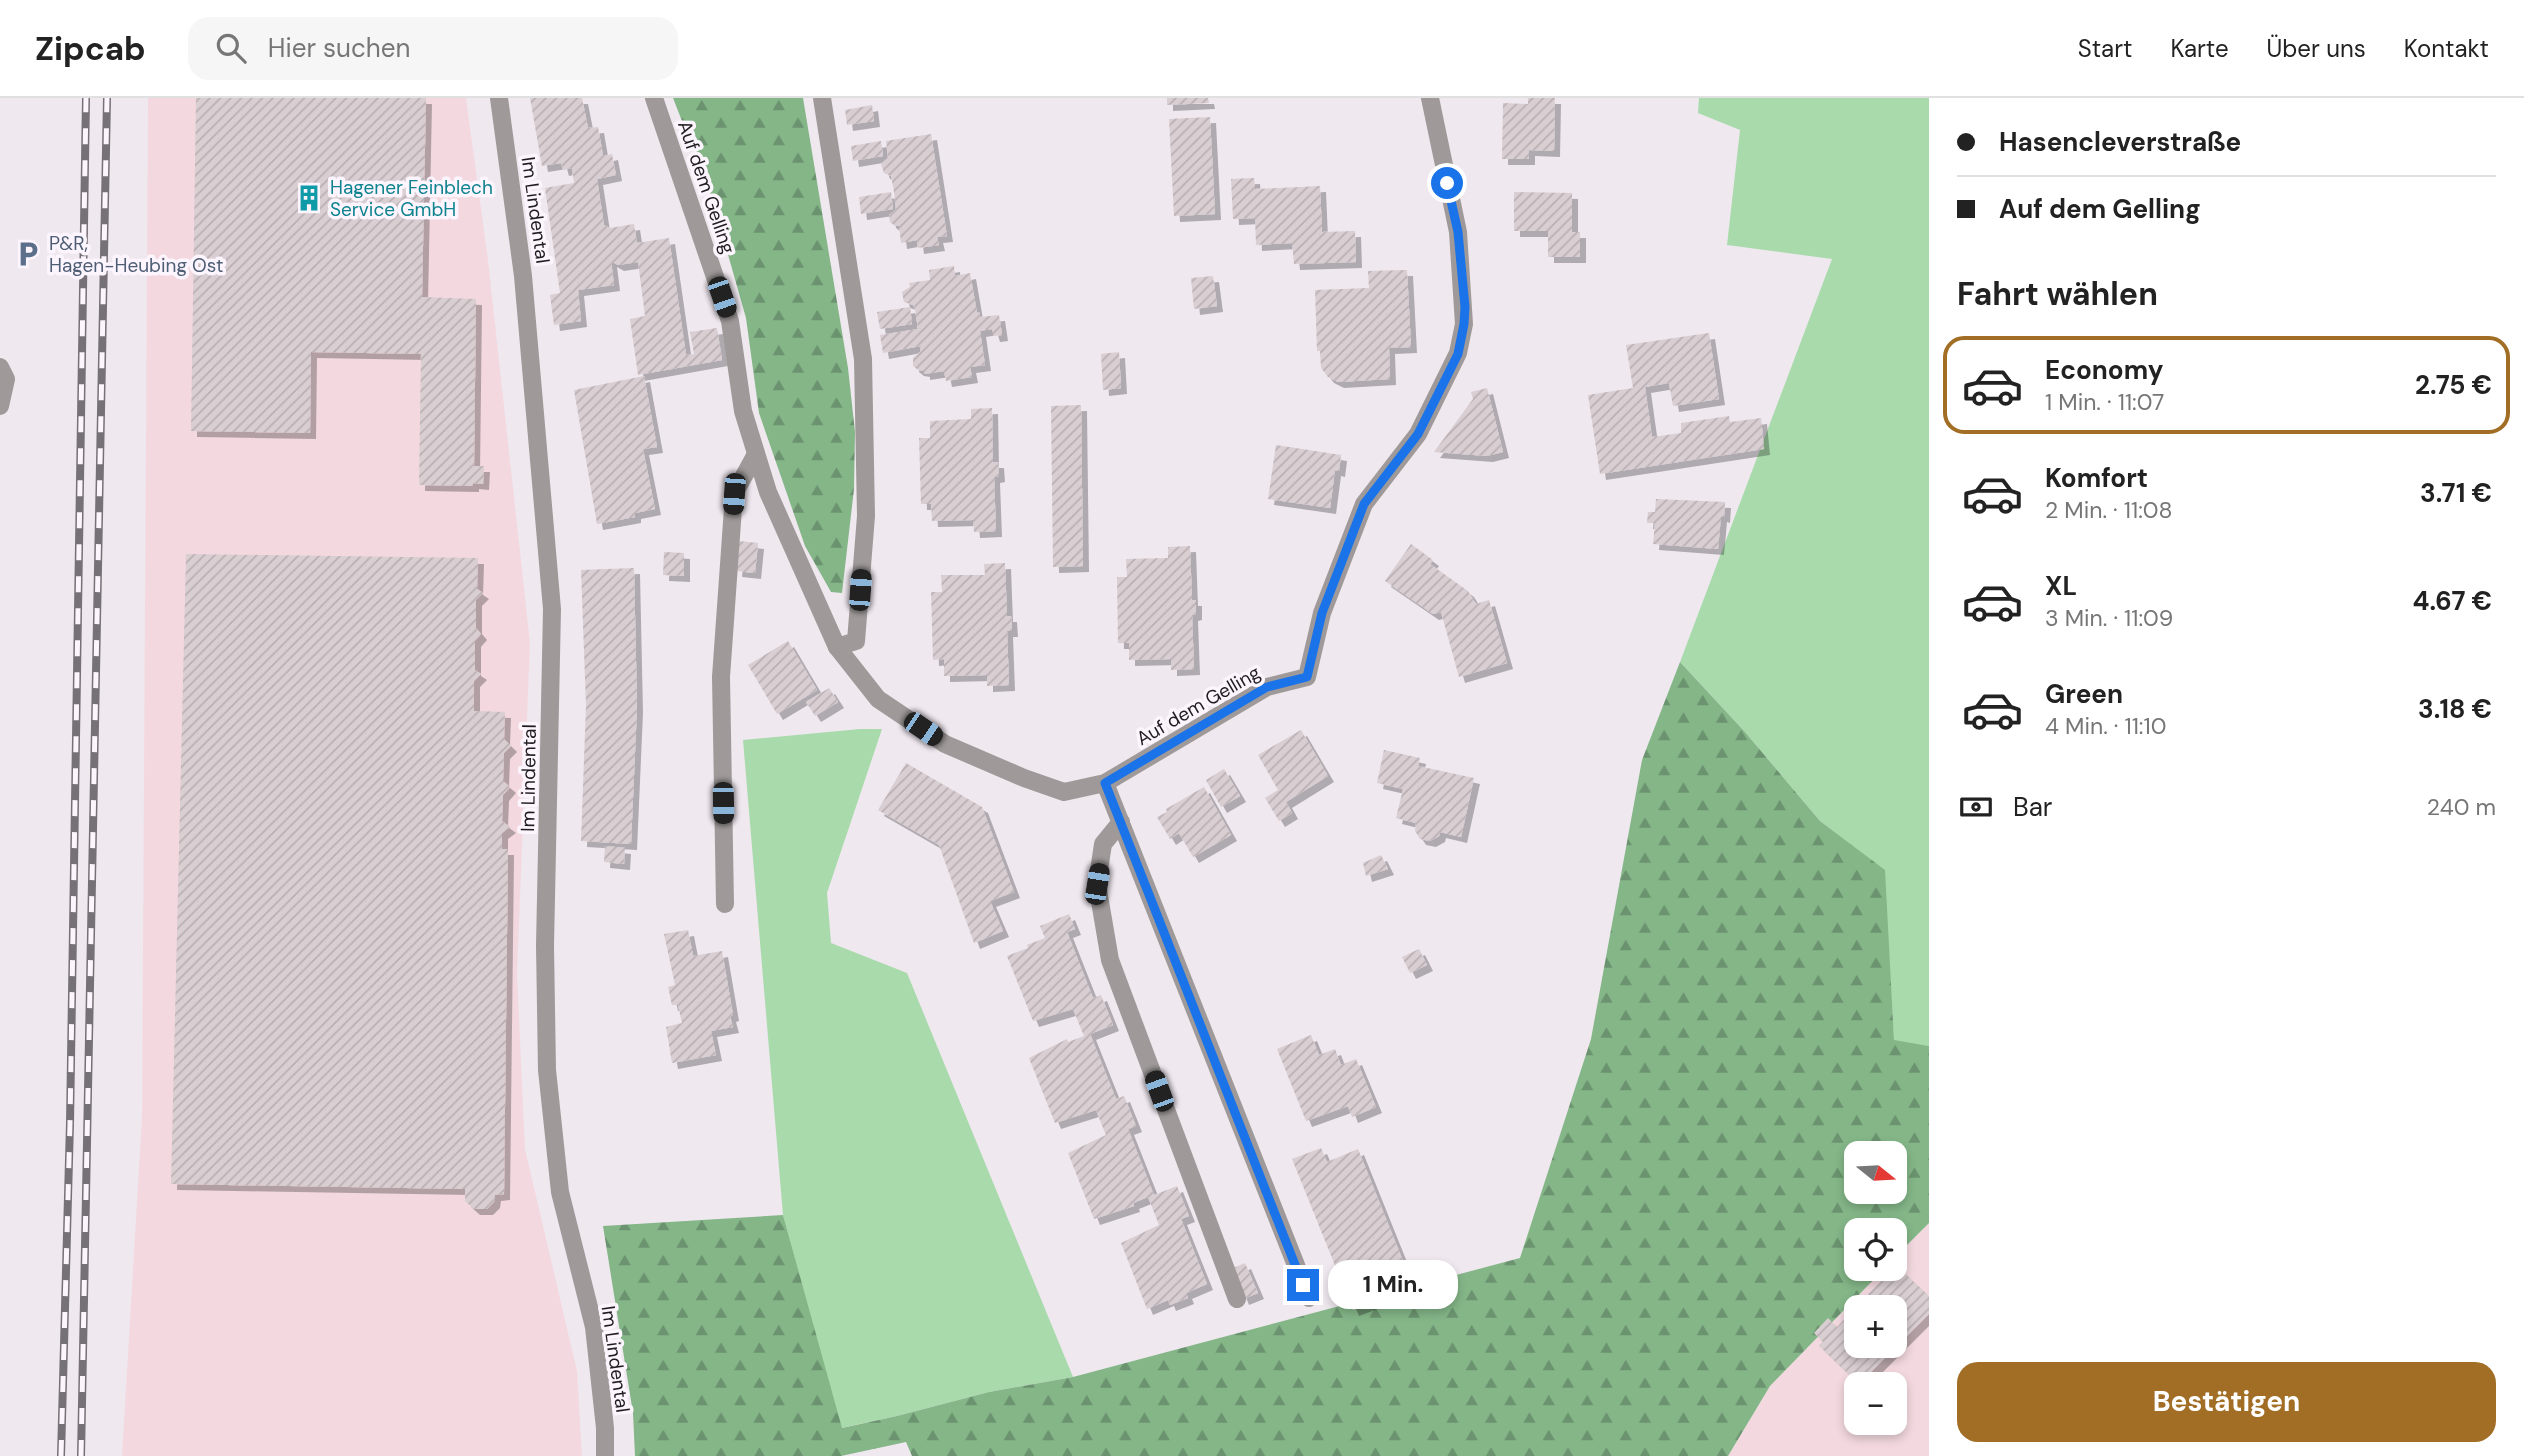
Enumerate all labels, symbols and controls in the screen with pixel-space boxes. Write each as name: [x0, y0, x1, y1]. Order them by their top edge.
search box: [188, 17, 678, 80]
text: Zipcab: [35, 27, 146, 70]
icon: search: [212, 29, 250, 67]
text: Hier suchen: [268, 31, 410, 65]
text: Start: [2078, 33, 2132, 64]
text: Karte: [2170, 33, 2229, 64]
text: Über uns: [2267, 33, 2366, 64]
text: Kontakt: [2404, 33, 2489, 64]
street label: Auf dem Gelling: [672, 117, 741, 257]
text: Hasencleverstraße: [1999, 125, 2241, 159]
street label: Im Lindental: [516, 155, 555, 265]
route start: [1431, 167, 1463, 199]
place label: Hagener Feinblech Service GmbH: [330, 175, 493, 222]
building icon: Hagener Feinblech Service GmbH: [294, 183, 324, 213]
text: Auf dem Gelling: [1999, 192, 2201, 226]
place label: P&R, Hagen-Heubing Ost: [49, 231, 223, 278]
parking icon: P&R, Hagen-Heubing Ost: [13, 239, 43, 269]
text: Fahrt wählen: [1957, 273, 2158, 315]
car: [706, 274, 739, 320]
text: Economy: [2045, 353, 2163, 387]
icon: car: [1961, 354, 2024, 417]
text: 2.75 €: [2415, 368, 2492, 402]
text: 1 Min. · 11:07: [2045, 387, 2164, 417]
text: Komfort: [2045, 461, 2148, 495]
icon: car: [1961, 462, 2024, 525]
car: [723, 472, 746, 516]
text: 3.71 €: [2420, 476, 2492, 510]
text: 2 Min. · 11:08: [2045, 495, 2173, 525]
car: [849, 568, 872, 612]
text: XL: [2045, 569, 2077, 603]
icon: car: [1961, 570, 2024, 633]
text: 4.67 €: [2413, 584, 2492, 618]
text: 3 Min. · 11:09: [2045, 603, 2173, 633]
street label: Auf dem Gelling: [1132, 660, 1265, 751]
text: Green: [2045, 677, 2123, 711]
icon: car: [1961, 678, 2024, 741]
text: 3.18 €: [2418, 692, 2492, 726]
car: [900, 709, 947, 749]
text: 4 Min. · 11:10: [2045, 711, 2166, 741]
street label: Im Lindental: [515, 724, 542, 832]
car: [713, 782, 734, 824]
icon: cash: [1957, 788, 1995, 826]
text: Bar: [2013, 790, 2052, 824]
text: 240 m: [2427, 792, 2496, 822]
car: [1084, 862, 1111, 906]
car: [1142, 1068, 1177, 1114]
north arrow: [1844, 1141, 1908, 1204]
map controls: [1844, 1141, 1907, 1435]
button: locate: [1844, 1218, 1907, 1281]
callout: 1 Min.: [1328, 1260, 1457, 1310]
route end: [1287, 1269, 1319, 1301]
text: 1 Min.: [1363, 1269, 1423, 1299]
button: +: [1844, 1295, 1907, 1358]
street label: Im Lindental: [596, 1304, 635, 1414]
button: Bestätigen: [1957, 1362, 2496, 1442]
button: −: [1844, 1372, 1907, 1435]

